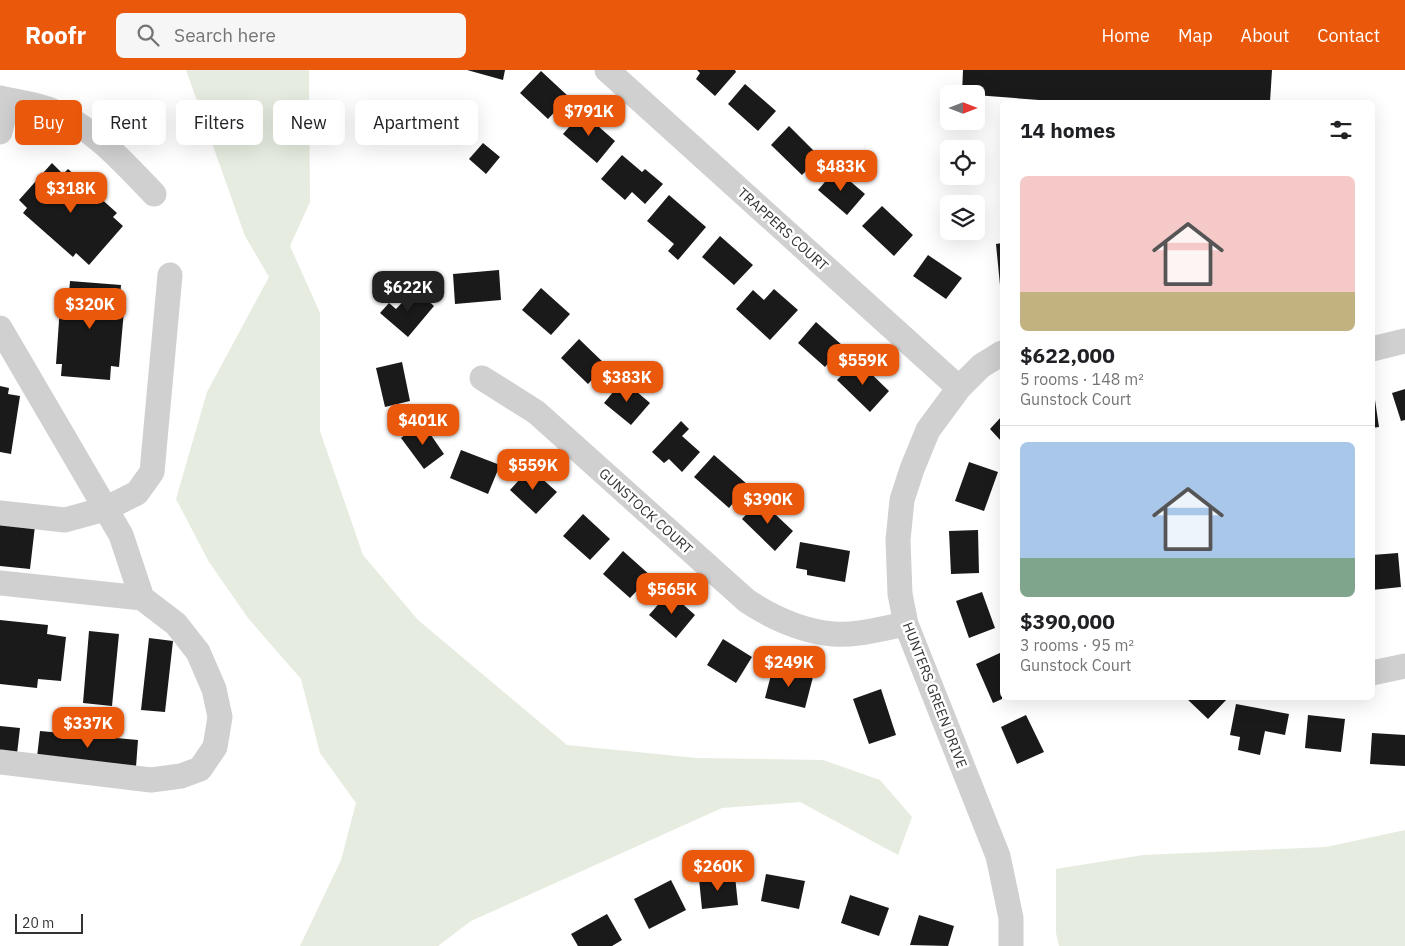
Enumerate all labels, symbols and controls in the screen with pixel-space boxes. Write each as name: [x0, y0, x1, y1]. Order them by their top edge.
search box: [116, 13, 466, 58]
text: Roofr: [25, 19, 86, 51]
icon: search: [134, 21, 162, 49]
text: Search here: [174, 23, 276, 47]
text: Home: [1102, 24, 1150, 47]
text: Map: [1178, 24, 1213, 47]
text: About: [1241, 24, 1289, 47]
text: Contact: [1317, 24, 1380, 47]
north arrow: [940, 85, 985, 130]
map controls: [940, 85, 985, 240]
pin: $791K: [554, 94, 624, 137]
chip: Buy: [15, 100, 82, 145]
chip: Rent: [92, 100, 166, 145]
chip: Filters: [176, 100, 263, 145]
chip: New: [273, 100, 345, 145]
chip: Apartment: [355, 100, 478, 145]
text: $791K: [564, 101, 614, 121]
text: 14 homes: [1020, 116, 1116, 144]
icon: filters: [1327, 116, 1355, 144]
button: locate: [940, 140, 985, 185]
pin: $483K: [806, 150, 876, 192]
text: $483K: [816, 156, 866, 176]
pin: $318K: [36, 172, 106, 214]
text: $318K: [46, 178, 96, 198]
street label: TRAPPERS COURT: [734, 183, 832, 275]
button: layers: [940, 195, 985, 240]
icon: home: [1143, 209, 1233, 299]
pin: $622K: [373, 270, 443, 313]
text: $622K: [383, 277, 433, 297]
pin: $320K: [55, 288, 125, 330]
text: $320K: [65, 294, 115, 314]
text: $622,000: [1020, 341, 1115, 369]
pin: $559K: [828, 344, 898, 386]
text: $559K: [838, 350, 888, 370]
pin: $383K: [592, 360, 662, 403]
text: $383K: [602, 367, 652, 387]
text: 5 rooms · 148 m²: [1020, 369, 1144, 389]
text: Gunstock Court: [1020, 389, 1131, 409]
pin: $401K: [388, 404, 458, 446]
text: $401K: [398, 410, 448, 430]
pin: $559K: [498, 448, 568, 491]
text: $559K: [508, 455, 558, 475]
street label: GUNSTOCK COURT: [595, 464, 697, 558]
icon: home: [1143, 474, 1233, 564]
pin: $390K: [733, 482, 803, 525]
text: $390K: [743, 489, 793, 509]
pin: $565K: [637, 572, 707, 615]
text: $565K: [647, 579, 697, 599]
text: $390,000: [1020, 607, 1115, 635]
street label: HUNTERS GREEN DRIVE: [899, 620, 971, 770]
text: 3 rooms · 95 m²: [1020, 635, 1134, 655]
pin: $249K: [754, 646, 824, 688]
text: $249K: [764, 652, 814, 672]
text: Gunstock Court: [1020, 655, 1131, 675]
pin: $337K: [53, 706, 123, 749]
text: $337K: [63, 713, 113, 733]
pin: $260K: [683, 850, 753, 892]
text: $260K: [693, 856, 743, 876]
scale bar: [15, 911, 82, 934]
text: 20 m: [22, 914, 54, 932]

